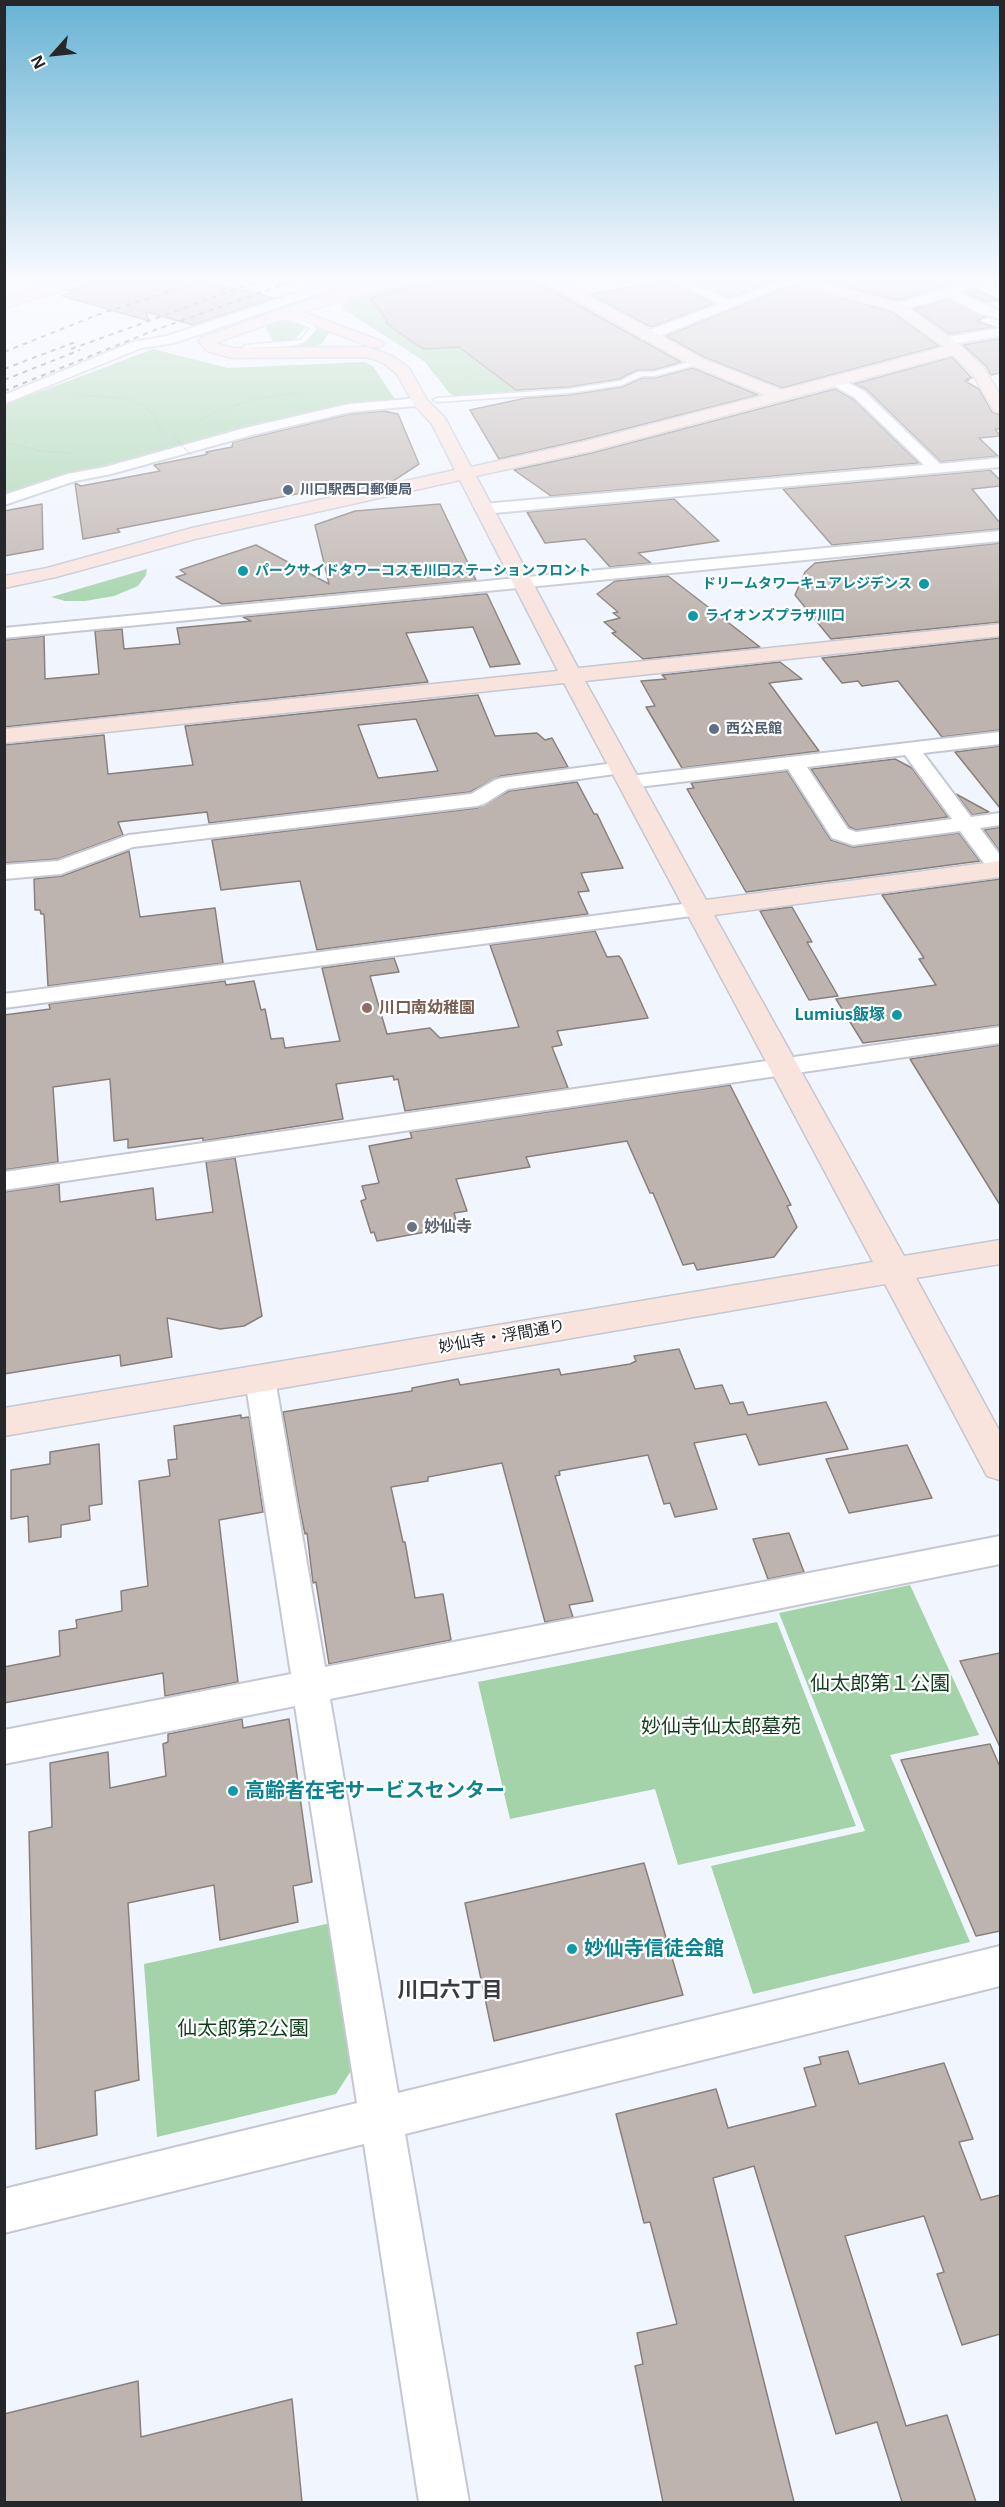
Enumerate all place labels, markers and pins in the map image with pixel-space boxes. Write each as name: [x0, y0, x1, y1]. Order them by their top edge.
place label: 川口駅西口郵便局: [300, 482, 412, 498]
marker: 川口駅西口郵便局: [281, 483, 295, 497]
place label: パークサイドタワーコスモ川口ステーションフロント: [255, 563, 591, 579]
marker: パークサイドタワーコスモ川口ステーションフロント: [236, 564, 250, 578]
place label: ドリームタワーキュアレジデンス: [702, 576, 912, 592]
marker: ドリームタワーキュアレジデンス: [917, 577, 931, 591]
place label: ライオンズプラザ川口: [705, 608, 845, 624]
marker: ライオンズプラザ川口: [686, 609, 700, 623]
place label: 西公民館: [726, 721, 782, 737]
marker: 西公民館: [707, 722, 721, 736]
place label: 川口南幼稚園: [379, 998, 475, 1018]
marker: 川口南幼稚園: [360, 1001, 374, 1015]
place label: Lumius飯塚: [794, 1005, 885, 1025]
marker: Lumius飯塚: [890, 1008, 904, 1022]
place label: 妙仙寺: [424, 1217, 472, 1237]
marker: 妙仙寺: [405, 1220, 419, 1234]
place label: 高齢者在宅サービスセンター: [245, 1779, 505, 1803]
marker: 高齢者在宅サービスセンター: [226, 1784, 240, 1798]
place label: 妙仙寺信徒会館: [584, 1937, 724, 1961]
marker: 妙仙寺信徒会館: [565, 1942, 579, 1956]

